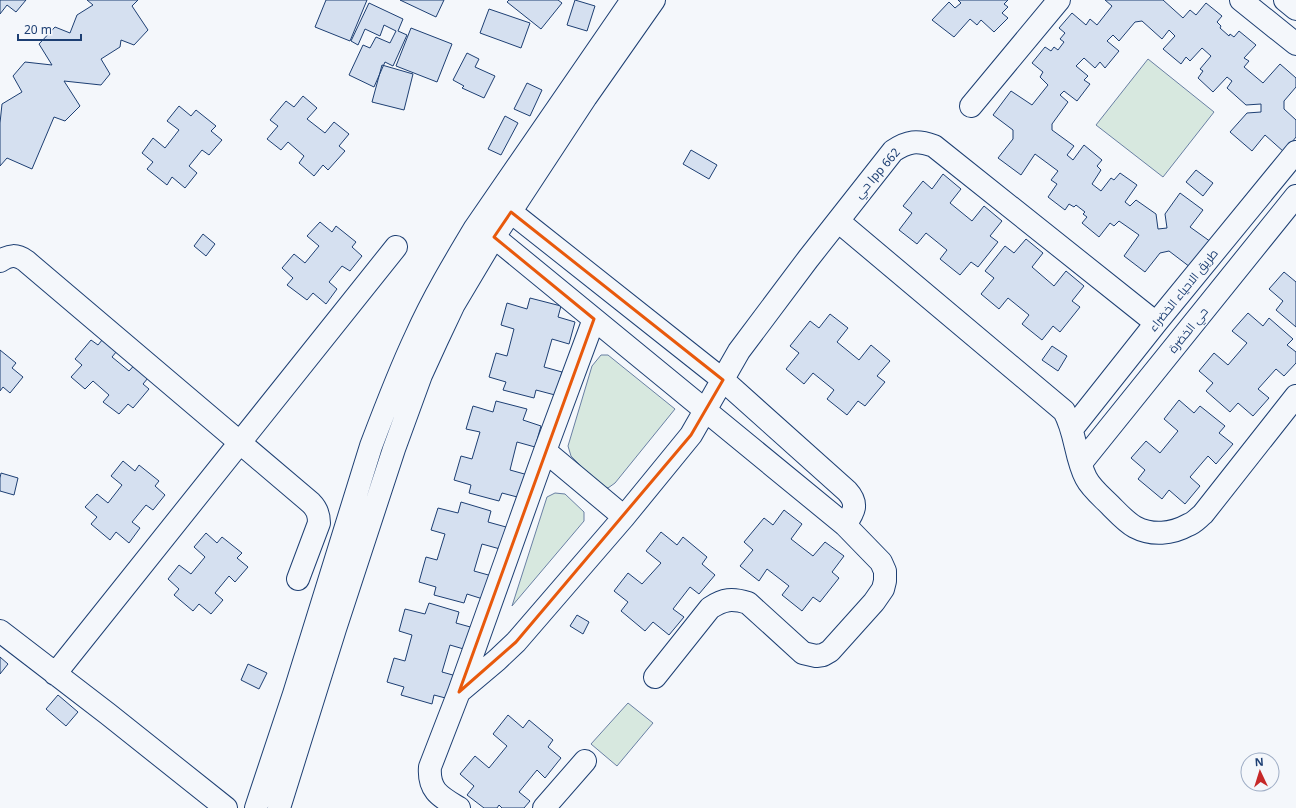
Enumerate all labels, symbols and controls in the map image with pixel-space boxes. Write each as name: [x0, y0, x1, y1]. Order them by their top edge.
scale bar: [18, 16, 81, 42]
text: 20 m: [24, 21, 52, 38]
street label: حي lpp 662: [850, 144, 905, 203]
street label: طريق الاحياء الخضراء: [1144, 245, 1222, 335]
street label: حي الخضرة: [1164, 303, 1213, 358]
north arrow: [1240, 752, 1280, 792]
text: N: [1254, 754, 1264, 769]

